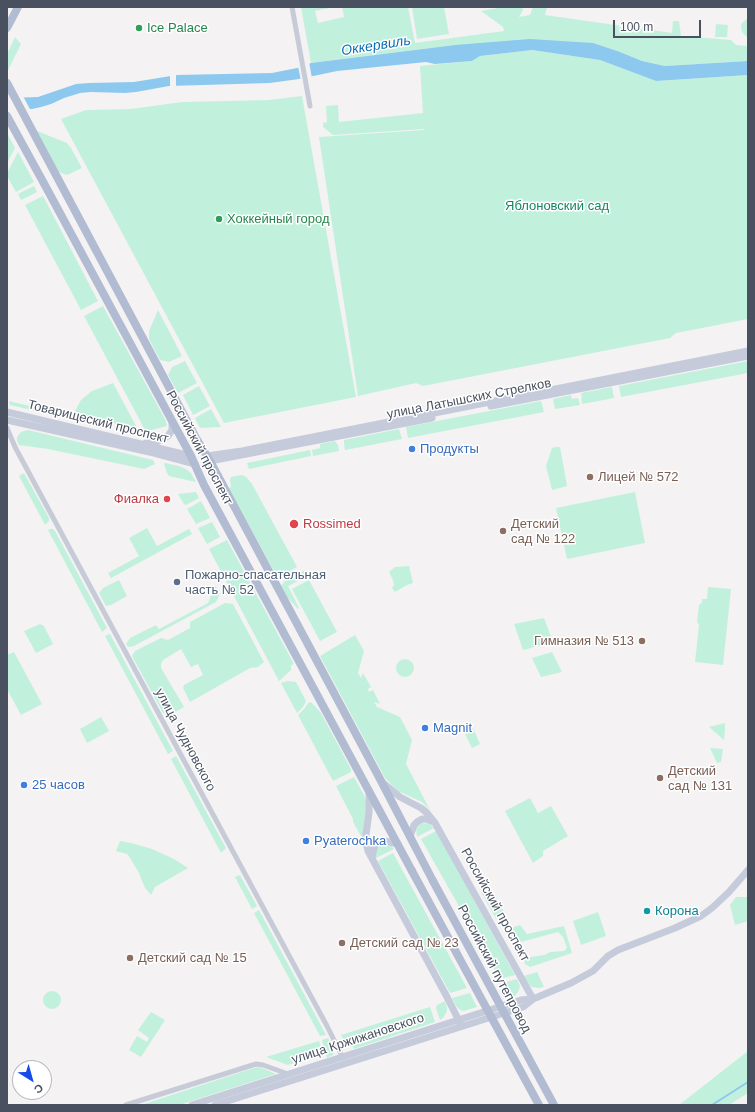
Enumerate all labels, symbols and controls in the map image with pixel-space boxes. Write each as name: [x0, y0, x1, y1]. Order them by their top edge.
scale bar: [615, 12, 703, 38]
place label: Ice Palace: [147, 20, 208, 36]
text: 100 m: [620, 20, 653, 34]
marker: Ice Palace: [134, 23, 144, 33]
water label: Оккервиль: [340, 32, 412, 60]
park label: Яблоновский сад: [505, 198, 609, 214]
place label: Хоккейный город: [227, 211, 330, 227]
marker: Хоккейный город: [214, 214, 224, 224]
street label: улица Латышских Стрелков: [386, 375, 552, 423]
street label: Российский проспект: [162, 388, 236, 508]
street label: Товарищеский проспект: [26, 397, 170, 447]
place label: Продукты: [420, 441, 479, 457]
marker: Продукты: [407, 444, 417, 454]
place label: Лицей № 572: [598, 469, 678, 485]
marker: Лицей № 572: [585, 472, 595, 482]
place label: Фиалка: [114, 491, 159, 507]
marker: Фиалка: [162, 494, 172, 504]
place label: Rossimed: [303, 516, 361, 532]
place label: Детский сад № 122: [511, 516, 575, 547]
marker: Rossimed: [288, 518, 300, 530]
marker: Детский сад № 122: [498, 526, 508, 536]
place label: Пожарно-спасательная часть № 52: [185, 567, 326, 598]
marker: Пожарно-спасательная часть № 52: [172, 577, 182, 587]
place label: Гимназия № 513: [534, 633, 634, 649]
marker: Гимназия № 513: [637, 636, 647, 646]
street label: улица Чудновского: [151, 686, 219, 794]
place label: Magnit: [433, 720, 472, 736]
marker: Magnit: [420, 723, 430, 733]
place label: Детский сад № 131: [668, 763, 732, 794]
marker: Детский сад № 131: [655, 773, 665, 783]
place label: 25 часов: [32, 777, 85, 793]
marker: 25 часов: [19, 780, 29, 790]
place label: Pyaterochka: [314, 833, 386, 849]
marker: Pyaterochka: [301, 836, 311, 846]
street label: Российский проспект: [457, 846, 533, 964]
street label: Российский путепровод: [454, 902, 534, 1036]
place label: Корона: [655, 903, 699, 919]
marker: Корона: [642, 906, 652, 916]
place label: Детский сад № 23: [350, 935, 459, 951]
marker: Детский сад № 23: [337, 938, 347, 948]
place label: Детский сад № 15: [138, 950, 247, 966]
marker: Детский сад № 15: [125, 953, 135, 963]
street label: улица Кржижановского: [290, 1010, 426, 1068]
north arrow: [12, 1060, 52, 1100]
text: С: [32, 1082, 45, 1096]

